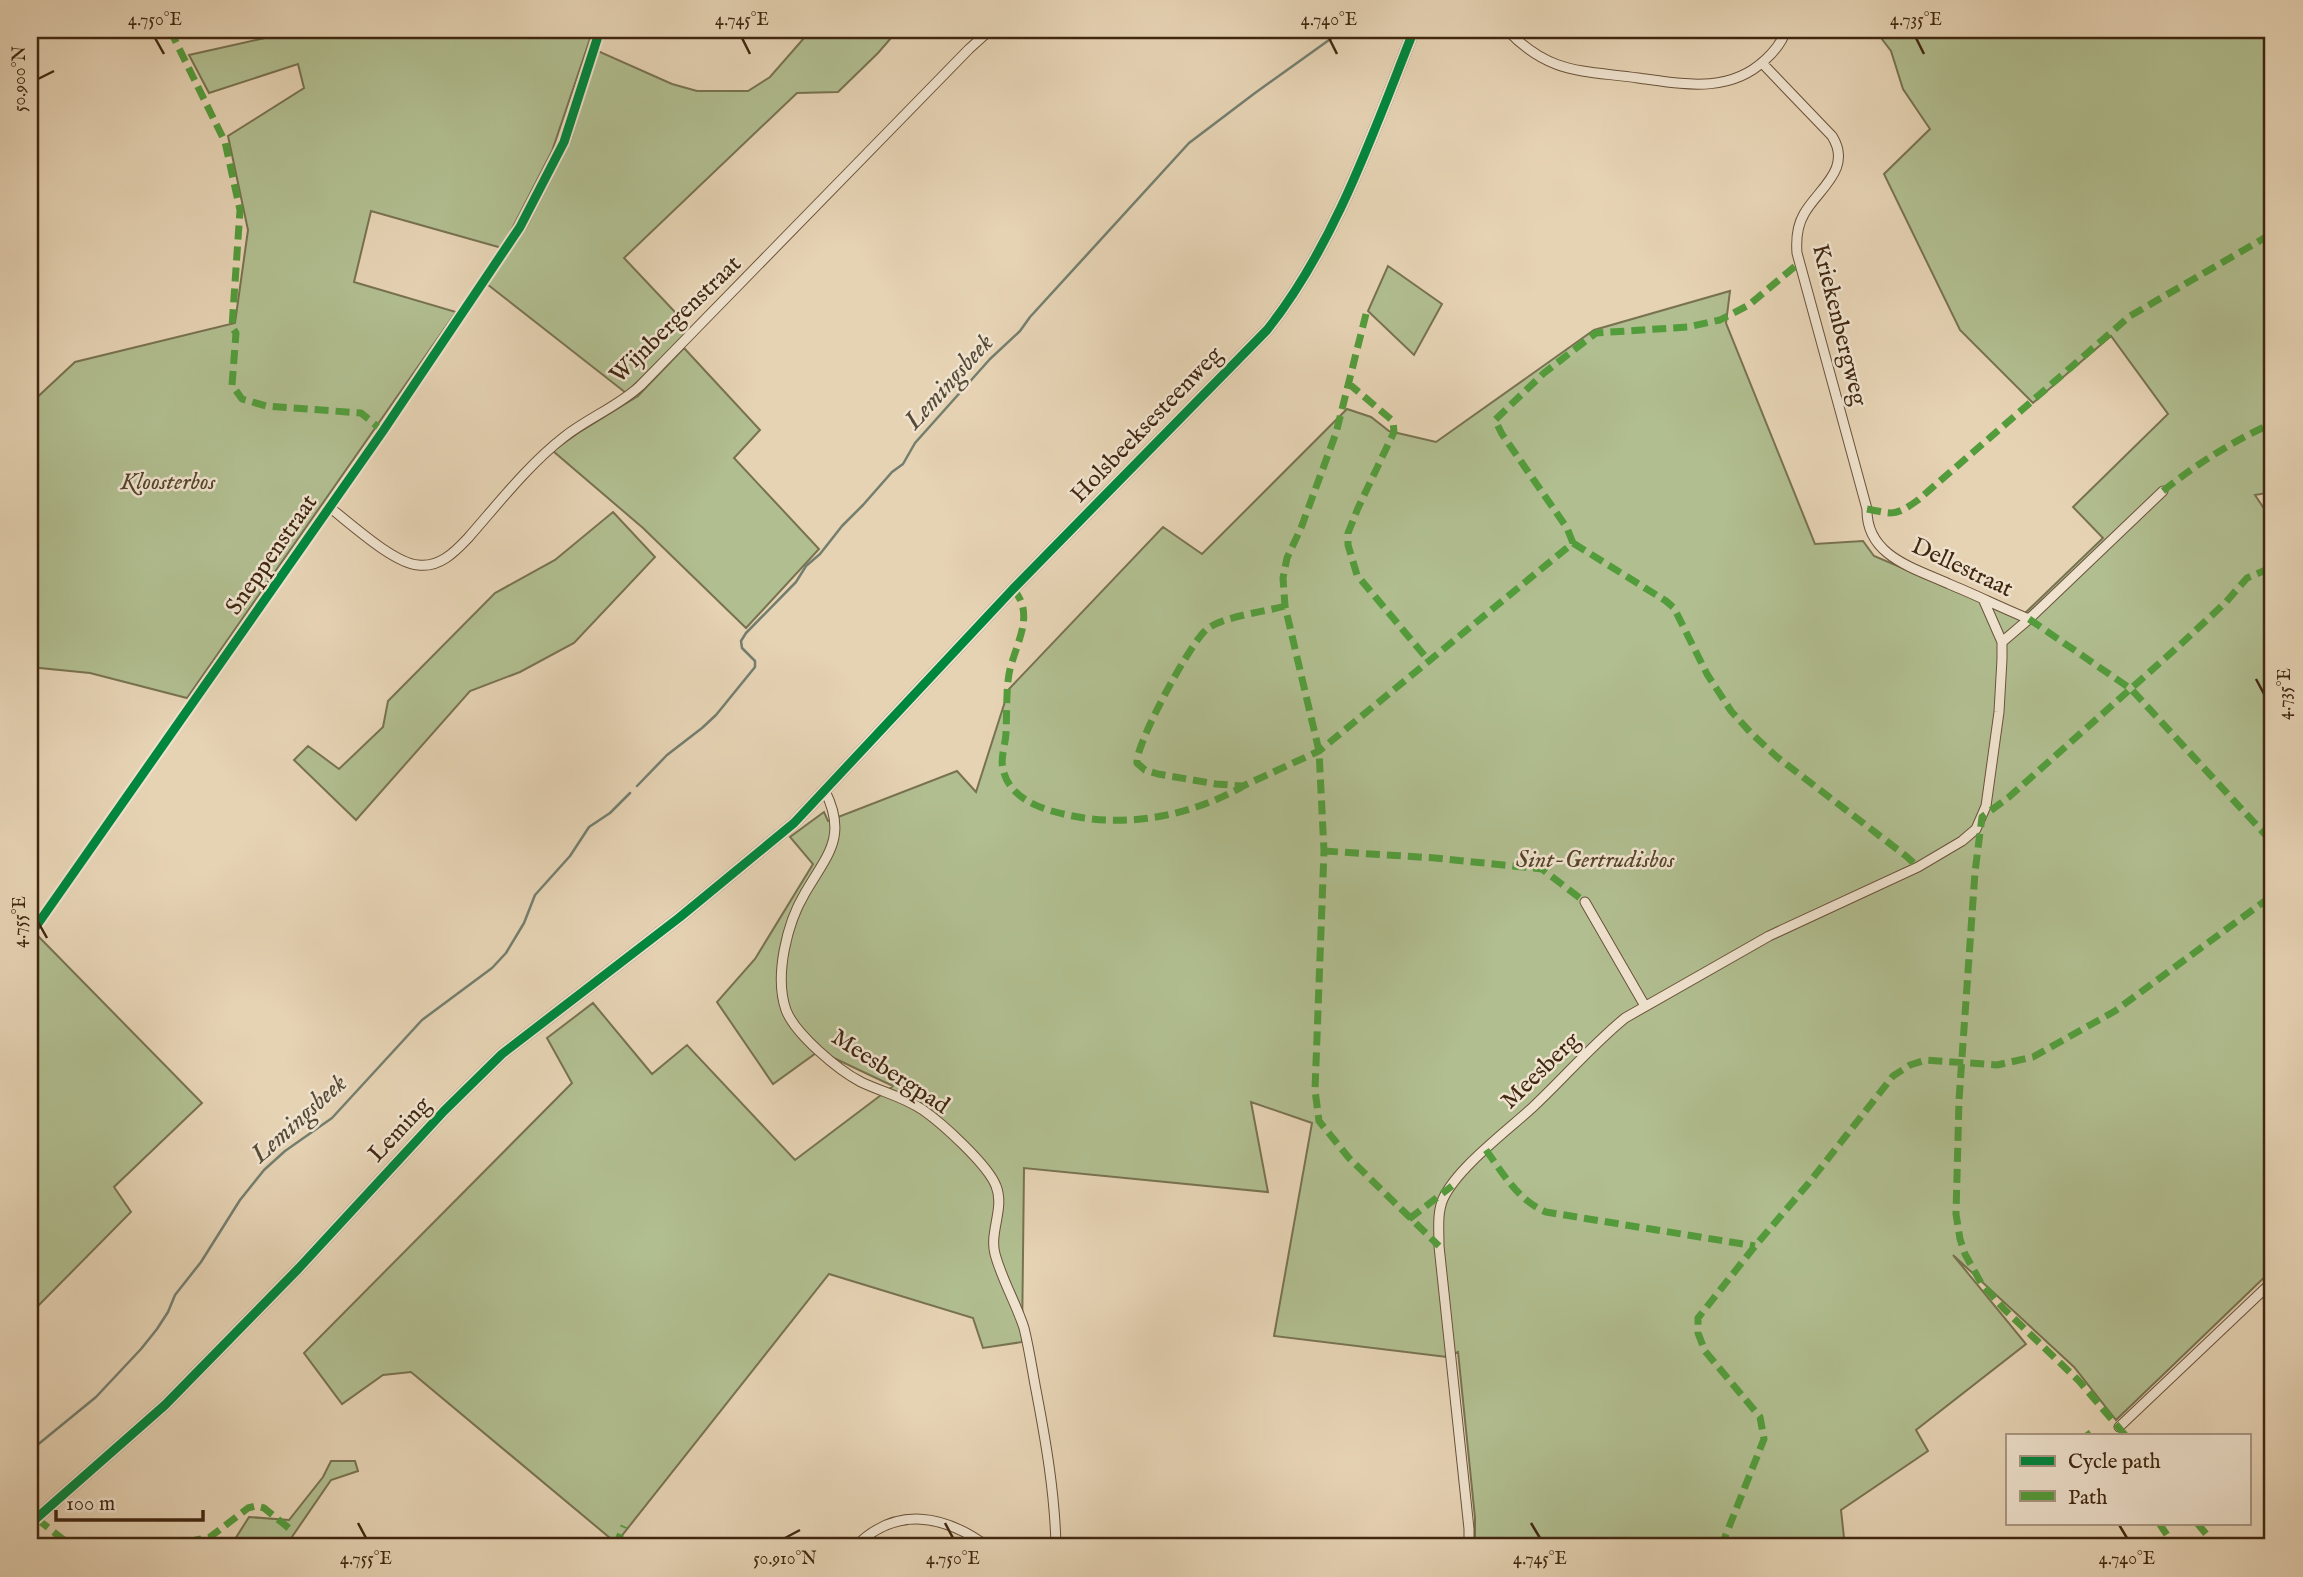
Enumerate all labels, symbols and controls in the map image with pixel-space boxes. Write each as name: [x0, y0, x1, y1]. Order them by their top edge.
text: 4.750°E: [128, 9, 182, 32]
text: 4.745°E: [715, 9, 769, 32]
text: 4.740°E: [1301, 9, 1357, 32]
text: 4.735°E: [1890, 9, 1942, 32]
text: 50.900°N: [9, 46, 32, 112]
street label: Kriekenbergweg: [1804, 241, 1874, 410]
street label: Wijnbergenstraat: [604, 249, 748, 391]
water label: Lemingsbeek: [897, 327, 1002, 438]
street label: Holsbeeksesteenweg: [1064, 339, 1230, 510]
park label: Kloosterbos: [120, 467, 217, 498]
street label: Sneppenstraat: [219, 489, 325, 621]
street label: Dellestraat: [1906, 531, 2018, 605]
text: 4.735°E: [2274, 668, 2297, 720]
park label: Sint-Gertrudisbos: [1516, 845, 1675, 876]
text: 4.755°E: [9, 896, 32, 948]
street label: Meesbergpad: [825, 1022, 955, 1122]
street label: Meesberg: [1495, 1025, 1588, 1116]
water label: Lemingsbeek: [243, 1067, 355, 1172]
street label: Leming: [362, 1090, 439, 1169]
legend: [2006, 1434, 2250, 1524]
text: Cycle path: [2068, 1449, 2161, 1476]
scale bar: [56, 1479, 203, 1523]
text: Path: [2068, 1485, 2107, 1512]
text: 100 m: [66, 1491, 115, 1518]
text: 4.755°E: [340, 1548, 392, 1571]
text: 50.910°N: [753, 1548, 817, 1571]
text: 4.750°E: [926, 1548, 980, 1571]
text: 4.745°E: [1513, 1548, 1567, 1571]
text: 4.740°E: [2099, 1548, 2155, 1571]

